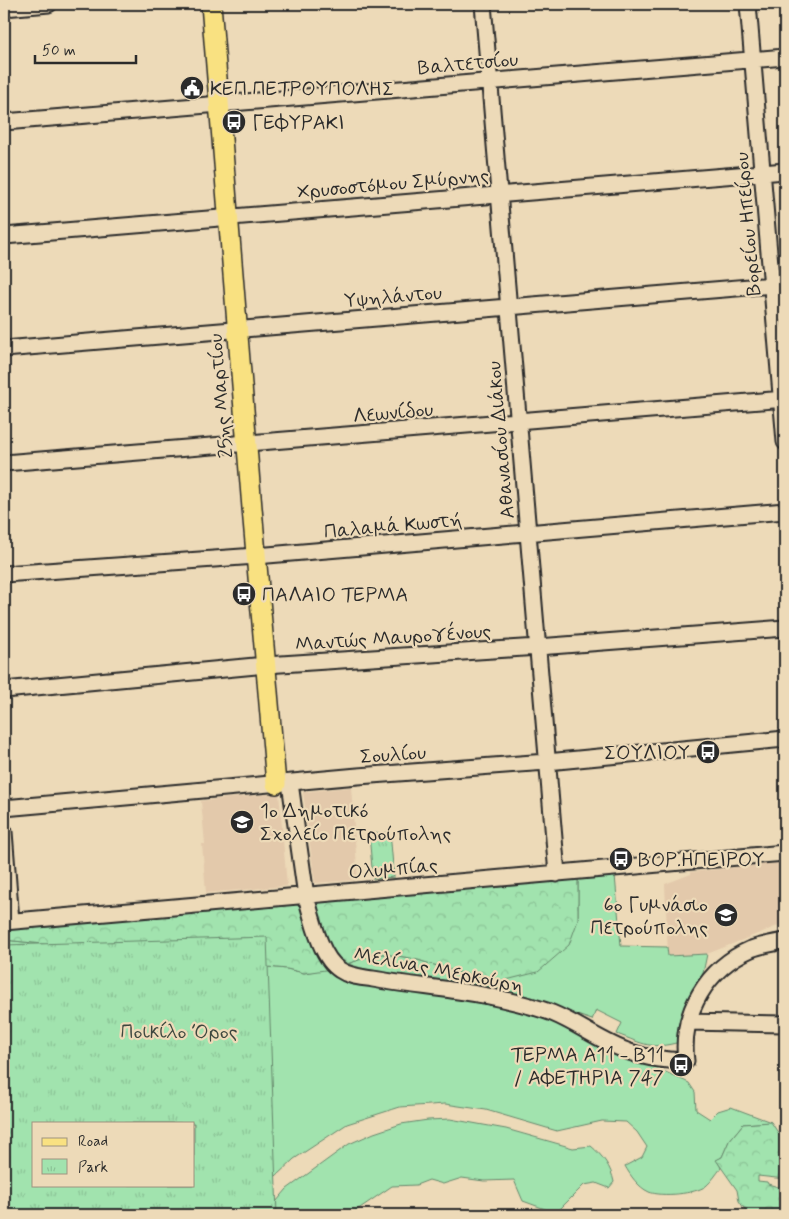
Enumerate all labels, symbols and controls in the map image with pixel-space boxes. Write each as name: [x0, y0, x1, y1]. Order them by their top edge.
scale bar: [35, 32, 136, 64]
text: 50 m: [42, 41, 76, 61]
street label: Βαλτετσίου: [417, 47, 520, 82]
public building icon: ΚΕΠ ΠΕΤΡΟΥΠΟΛΗΣ: [179, 75, 205, 101]
place label: ΚΕΠ ΠΕΤΡΟΥΠΟΛΗΣ: [210, 76, 394, 103]
bus stop icon: ΓΕΦΥΡΑΚΙ: [221, 109, 247, 135]
place label: ΓΕΦΥΡΑΚΙ: [252, 110, 345, 137]
street label: Βορείου Ηπείρου: [729, 151, 768, 297]
street label: Χρυσοστόμου Σμύρνης: [296, 163, 490, 206]
street label: Υψηλάντου: [343, 280, 443, 315]
street label: 25ης Μαρτίου: [203, 332, 240, 460]
street label: Αθανασίου Διάκου: [481, 360, 522, 520]
street label: Λεωνίδου: [352, 397, 435, 430]
street label: Παλαμά Κωστή: [323, 507, 463, 546]
bus stop icon: ΠΑΛΑΙΟ ΤΕΡΜΑ: [231, 581, 257, 607]
place label: ΠΑΛΑΙΟ ΤΕΡΜΑ: [262, 582, 408, 609]
street label: Μαντώς Μαυρογένους: [294, 618, 492, 659]
bus stop icon: ΣΟΥΛΙΟΥ: [695, 739, 721, 765]
street label: Σουλίου: [359, 740, 427, 771]
place label: ΣΟΥΛΙΟΥ: [604, 740, 690, 767]
place label: 1ο Δημοτικό Σχολείο Πετρούπολης: [260, 798, 451, 848]
school or university icon: 1ο Δημοτικό Σχολείο Πετρούπολης: [229, 809, 255, 835]
bus stop icon: ΒΟΡ.ΗΠΕΙΡΟΥ: [608, 846, 634, 872]
place label: ΒΟΡ.ΗΠΕΙΡΟΥ: [638, 847, 765, 874]
street label: Ολυμπίας: [347, 852, 439, 887]
place label: 6ο Γυμνάσιο Πετρούπολης: [590, 892, 708, 942]
school or university icon: 6ο Γυμνάσιο Πετρούπολης: [713, 902, 739, 928]
street label: Μελίνας Μερκούρη: [351, 941, 526, 1000]
park label: Ποικίλο Όρος: [121, 1019, 238, 1046]
place label: ΤΕΡΜΑ Α11 - Β11 / ΑΦΕΤΗΡΙΑ 747: [511, 1042, 664, 1092]
bus stop icon: ΤΕΡΜΑ Α11 - Β11 / ΑΦΕΤΗΡΙΑ 747: [668, 1052, 694, 1078]
legend: [32, 1122, 195, 1186]
text: Road: [78, 1132, 108, 1152]
text: Park: [78, 1158, 108, 1178]

